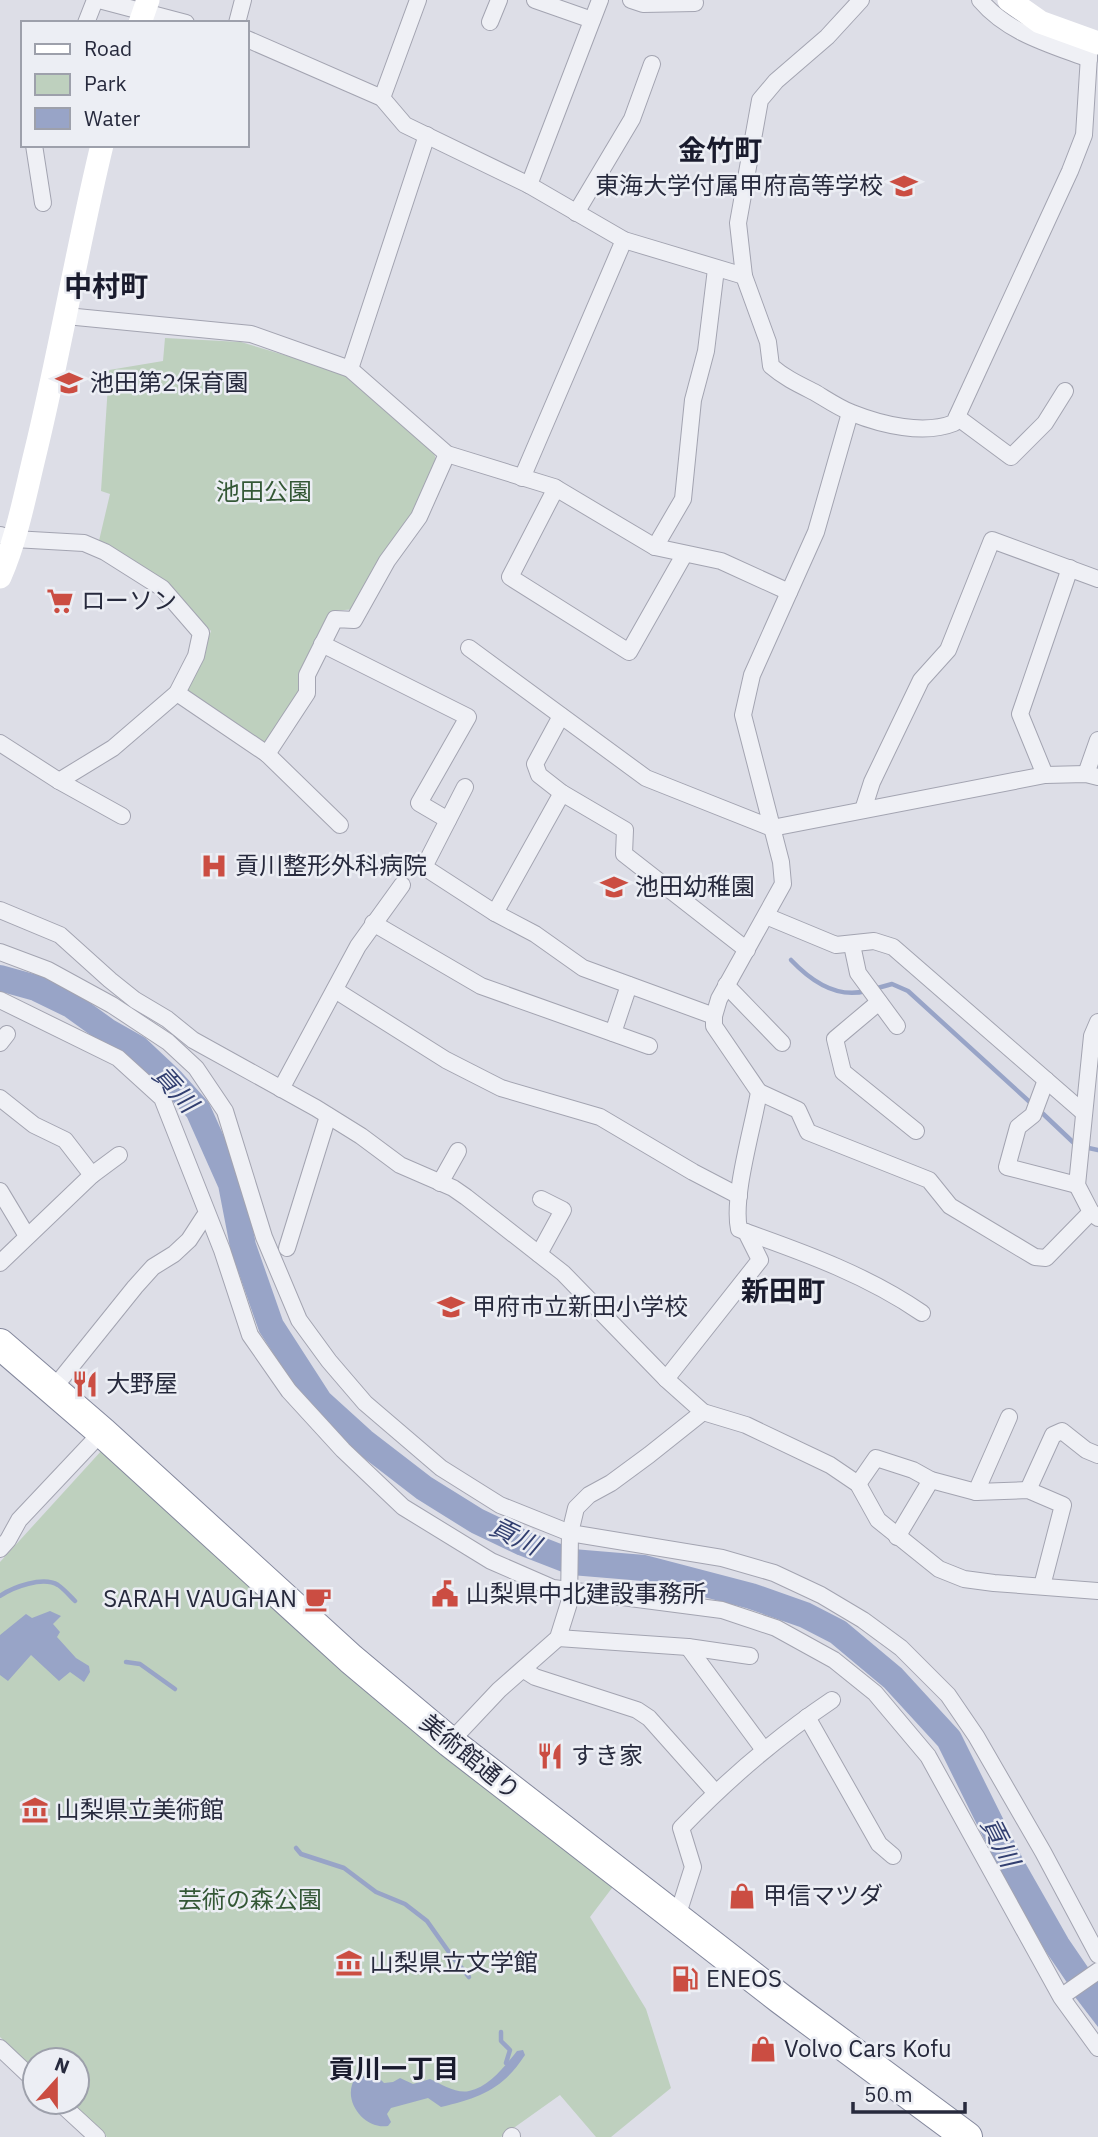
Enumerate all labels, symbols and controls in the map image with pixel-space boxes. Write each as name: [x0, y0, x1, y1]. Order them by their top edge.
legend: [21, 21, 248, 147]
text: Road: [84, 34, 132, 62]
text: Park: [84, 69, 127, 97]
text: Water: [84, 104, 141, 132]
district label: 金竹町: [678, 131, 762, 168]
place label: 東海大学付属甲府高等学校: [595, 169, 883, 201]
school or university icon: 東海大学付属甲府高等学校: [889, 171, 919, 201]
district label: 中村町: [64, 267, 148, 304]
place label: 池田第2保育園: [90, 366, 248, 398]
school or university icon: 池田第2保育園: [54, 368, 84, 398]
park label: 池田公園: [216, 475, 312, 507]
place label: ローソン: [81, 584, 177, 616]
supermarket icon: ローソン: [45, 586, 75, 616]
place label: 貢川整形外科病院: [235, 849, 427, 881]
hospital icon: 貢川整形外科病院: [199, 851, 229, 881]
place label: 池田幼稚園: [635, 870, 755, 902]
school or university icon: 池田幼稚園: [599, 872, 629, 902]
water label: 貢川: [146, 1058, 208, 1121]
district label: 新田町: [741, 1272, 825, 1309]
place label: 甲府市立新田小学校: [472, 1290, 688, 1322]
school or university icon: 甲府市立新田小学校: [436, 1292, 466, 1322]
place label: 大野屋: [106, 1367, 178, 1399]
restaurant icon: 大野屋: [70, 1369, 100, 1399]
water label: 貢川: [485, 1508, 549, 1563]
place label: 山梨県中北建設事務所: [466, 1577, 706, 1609]
public building icon: 山梨県中北建設事務所: [430, 1579, 460, 1609]
place label: SARAH VAUGHAN: [103, 1582, 297, 1614]
cafe icon: SARAH VAUGHAN: [303, 1584, 333, 1614]
street label: 美術館通り: [414, 1706, 527, 1806]
place label: すき家: [571, 1739, 643, 1771]
restaurant icon: すき家: [535, 1741, 565, 1771]
place label: 山梨県立美術館: [56, 1793, 224, 1825]
museum icon: 山梨県立美術館: [20, 1795, 50, 1825]
water label: 貢川: [974, 1811, 1029, 1875]
place label: 甲信マツダ: [763, 1879, 883, 1911]
shop icon: 甲信マツダ: [727, 1881, 757, 1911]
park label: 芸術の森公園: [178, 1883, 322, 1915]
place label: 山梨県立文学館: [370, 1946, 538, 1978]
museum icon: 山梨県立文学館: [334, 1948, 364, 1978]
place label: ENEOS: [706, 1962, 782, 1994]
fuel station icon: ENEOS: [670, 1964, 700, 1994]
place label: Volvo Cars Kofu: [784, 2032, 952, 2064]
shop icon: Volvo Cars Kofu: [748, 2034, 778, 2064]
north arrow: [21, 2046, 91, 2116]
text: N: [51, 2051, 73, 2079]
district label: 貢川一丁目: [329, 2051, 459, 2085]
scale bar: [853, 2070, 965, 2114]
text: 50 m: [864, 2080, 913, 2108]

